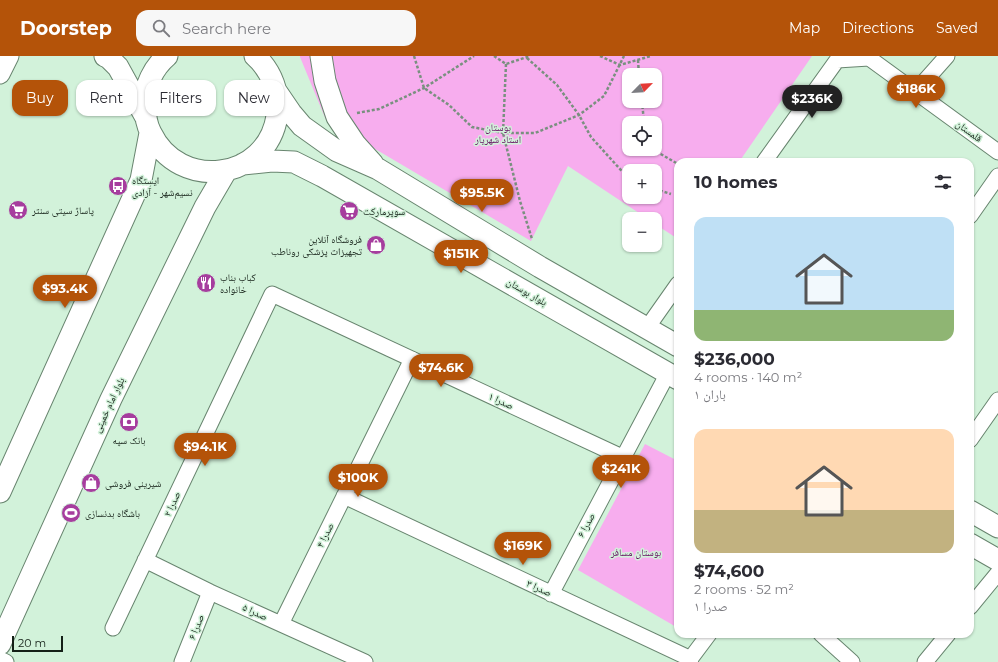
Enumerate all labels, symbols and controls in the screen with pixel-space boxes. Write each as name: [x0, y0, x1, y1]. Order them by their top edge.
search box: [136, 10, 416, 46]
text: Doorstep: [20, 17, 112, 40]
icon: search: [150, 17, 172, 39]
text: Search here: [182, 19, 271, 38]
text: Map: [789, 19, 820, 37]
text: Directions: [842, 19, 914, 37]
text: Saved: [936, 19, 978, 37]
north arrow: [622, 68, 662, 108]
map controls: [622, 68, 662, 252]
pin: $186K: [888, 75, 944, 109]
chip: Buy: [12, 80, 68, 116]
chip: Rent: [76, 80, 137, 116]
chip: Filters: [145, 80, 216, 116]
chip: New: [224, 80, 284, 116]
text: $186K: [896, 80, 936, 96]
pin: $236K: [784, 85, 840, 119]
text: $236K: [791, 90, 833, 106]
button: locate: [622, 116, 662, 156]
street label: قلمستان: [953, 117, 985, 145]
park label: بوستان استاد شهریار: [474, 121, 521, 146]
button: +: [622, 164, 662, 204]
icon: filters: [932, 171, 954, 193]
text: 10 homes: [694, 172, 778, 192]
place label: ایستگاه نسیم‌شهر - آزادی: [132, 174, 193, 200]
bus stop icon: ایستگاه نسیم‌شهر - آزادی: [107, 175, 129, 197]
pin: $95.5K: [449, 179, 515, 213]
text: $95.5K: [460, 184, 504, 200]
supermarket icon: پاساژ سیتی سنتر: [7, 199, 29, 221]
supermarket icon: سوپرمارکت: [338, 200, 360, 222]
place label: پاساژ سیتی سنتر: [31, 204, 94, 217]
place label: سوپرمارکت: [363, 205, 405, 218]
button: −: [622, 212, 662, 252]
place label: فروشگاه آنلاین تجهیزات پزشکی روناطب: [271, 233, 362, 258]
shop icon: فروشگاه آنلاین تجهیزات پزشکی روناطب: [365, 234, 387, 256]
pin: $151K: [433, 240, 489, 274]
icon: home: [788, 243, 860, 315]
text: $151K: [443, 245, 479, 261]
place label: کباب بناب خانواده: [220, 271, 256, 296]
restaurant icon: کباب بناب خانواده: [195, 272, 217, 294]
pin: $93.4K: [32, 275, 98, 309]
street label: بلوار بوستان: [504, 275, 550, 309]
text: $93.4K: [42, 280, 88, 296]
text: $236,000: [694, 349, 775, 369]
pin: $74.6K: [408, 354, 474, 388]
text: $74.6K: [418, 359, 464, 375]
text: 4 rooms · 140 m²: [694, 369, 802, 385]
street label: بلوار امام خمینی: [91, 375, 128, 435]
text: باران ۱: [694, 386, 726, 402]
street label: صدرا ۱: [486, 390, 516, 412]
bank icon: بانک سپه: [118, 411, 140, 433]
pin: $94.1K: [172, 433, 238, 467]
place label: بانک سپه: [112, 434, 146, 447]
text: $94.1K: [183, 438, 227, 454]
pin: $241K: [593, 455, 649, 489]
icon: home: [788, 455, 860, 527]
text: $241K: [601, 460, 641, 476]
pin: $100K: [330, 464, 386, 498]
text: $100K: [338, 469, 378, 485]
shop icon: شیرینی فروشی: [80, 472, 102, 494]
place label: شیرینی فروشی: [105, 477, 162, 490]
street label: صدرا ۲: [161, 489, 183, 519]
sports icon: باشگاه بدنسازی: [60, 502, 82, 524]
place label: باشگاه بدنسازی: [85, 507, 140, 520]
street label: صدرا ۶: [574, 510, 598, 540]
street label: صدرا ۴: [313, 520, 337, 550]
pin: $169K: [495, 532, 551, 566]
text: $169K: [503, 537, 543, 553]
park label: بوستان مسافر: [610, 546, 662, 559]
text: $74,600: [694, 561, 764, 581]
street label: صدرا ۳: [524, 577, 554, 599]
text: 2 rooms · 52 m²: [694, 581, 794, 597]
text: صدرا ۱: [694, 598, 728, 614]
street label: صدرا ۵: [240, 601, 270, 623]
street label: صدرا ۶: [185, 612, 207, 641]
scale bar: [12, 634, 63, 653]
text: 20 m: [18, 636, 46, 650]

